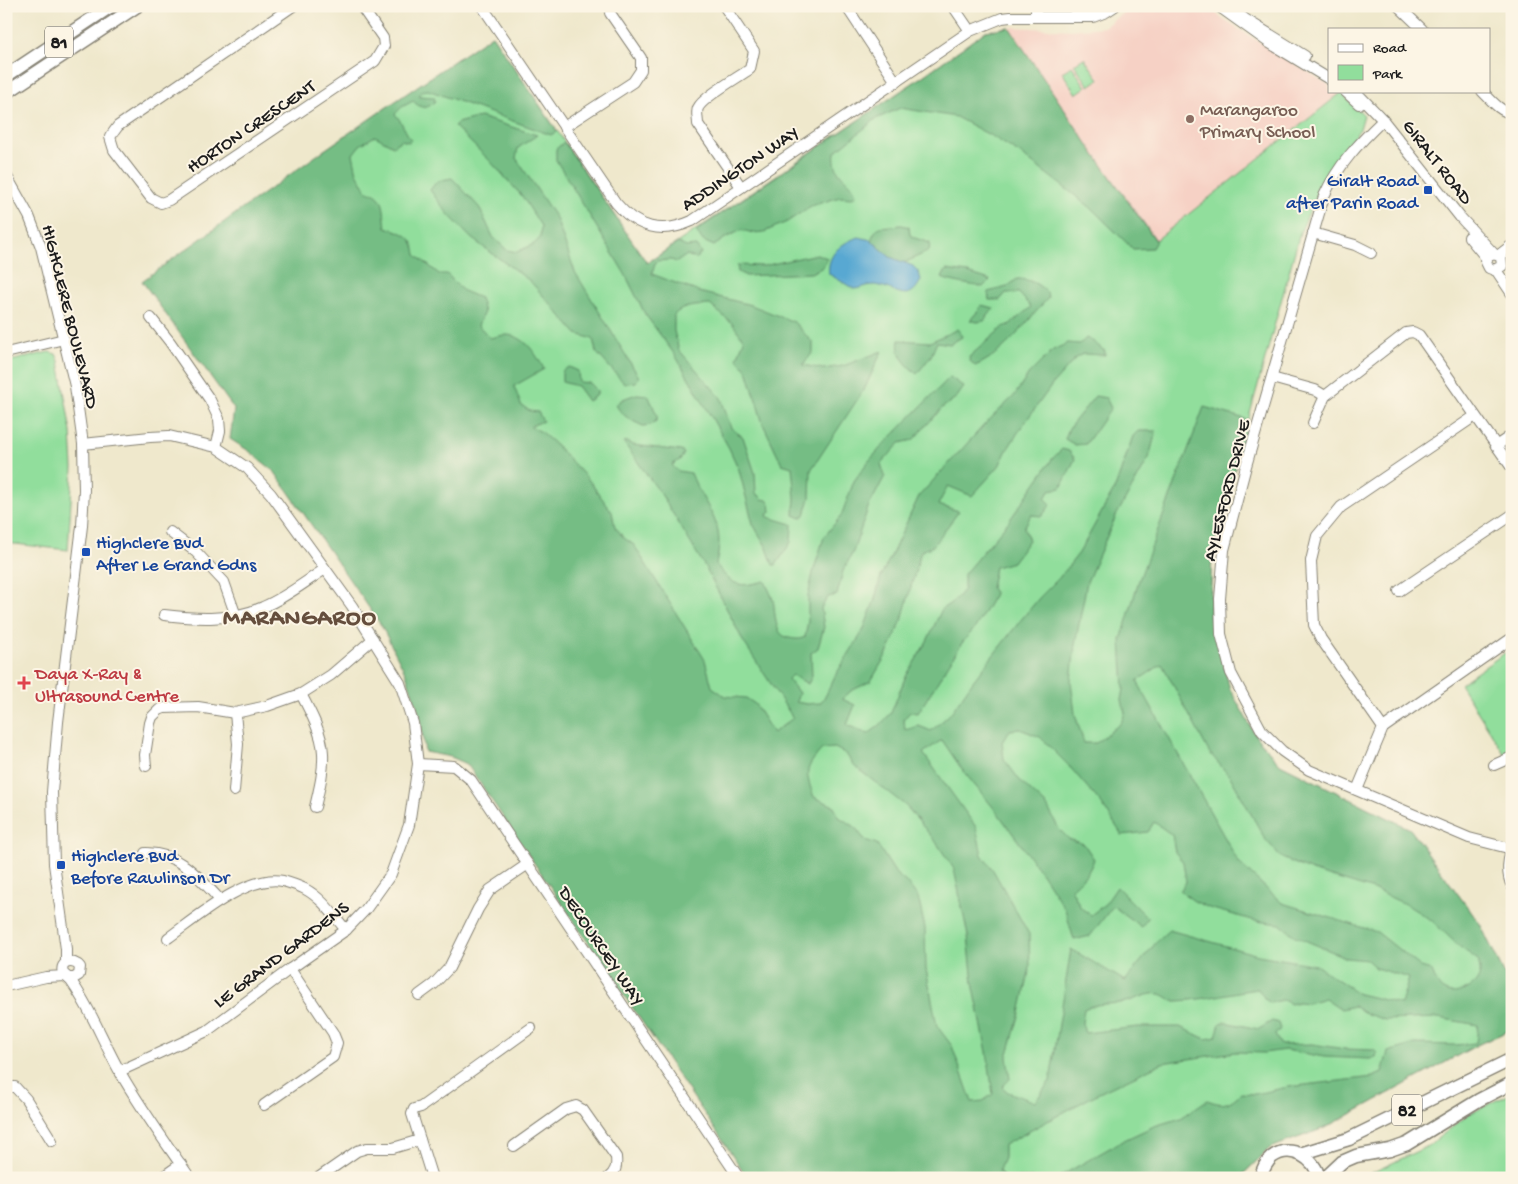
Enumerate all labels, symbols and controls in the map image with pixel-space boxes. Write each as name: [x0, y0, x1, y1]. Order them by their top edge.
road number: 81: [45, 27, 73, 58]
legend: [1328, 28, 1490, 92]
text: Road: [1373, 40, 1407, 58]
text: Park: [1372, 66, 1403, 84]
street label: HORTON CRESCENT: [183, 76, 321, 180]
place label: Marangaroo Primary School: [1199, 100, 1315, 145]
marker: Marangaroo Primary School: [1184, 113, 1196, 125]
street label: GIRALT ROAD: [1396, 116, 1477, 211]
street label: ADDINGTON WAY: [678, 122, 804, 218]
place label: Giralt Road after Parin Road: [1286, 171, 1420, 216]
marker: Giralt Road after Parin Road: [1422, 184, 1434, 196]
street label: HIGHCLERE BOULEVARD: [35, 223, 103, 412]
street label: AYLESFORD DRIVE: [1200, 417, 1257, 564]
place label: Highclere Bvd After Le Grand Gdns: [96, 533, 257, 578]
marker: Highclere Bvd After Le Grand Gdns: [80, 546, 92, 558]
district label: MARANGAROO: [223, 605, 377, 634]
place label: Daya X-Ray & Ultrasound Centre: [33, 664, 179, 709]
marker: Daya X-Ray & Ultrasound Centre: [17, 676, 31, 690]
place label: Highclere Bvd Before Rawlinson Dr: [70, 846, 232, 891]
marker: Highclere Bvd Before Rawlinson Dr: [55, 859, 67, 871]
street label: DECOURCEY WAY: [551, 881, 648, 1011]
street label: LE GRAND GARDENS: [210, 897, 355, 1014]
road number: 82: [1392, 1094, 1422, 1126]

